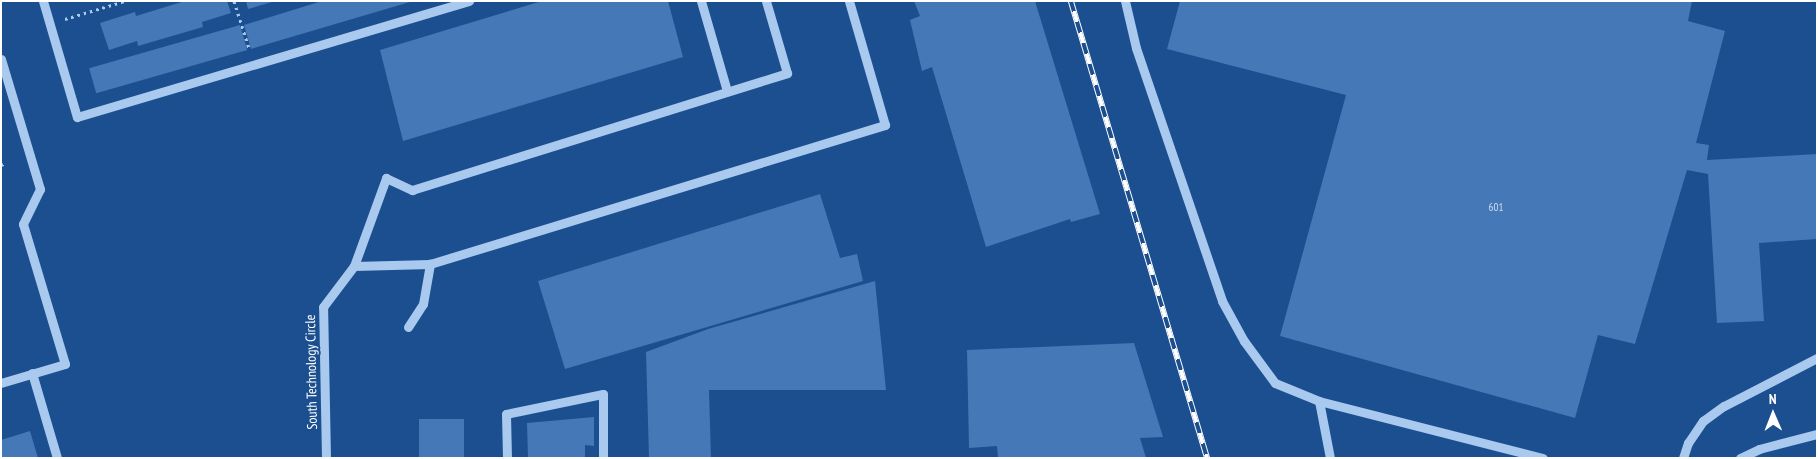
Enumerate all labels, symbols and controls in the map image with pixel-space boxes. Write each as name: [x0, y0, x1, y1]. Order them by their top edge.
house number: 601: [1489, 200, 1503, 214]
street label: South Technology Circle: [302, 314, 320, 430]
north arrow: [1748, 389, 1798, 439]
text: N: [1769, 390, 1777, 408]

